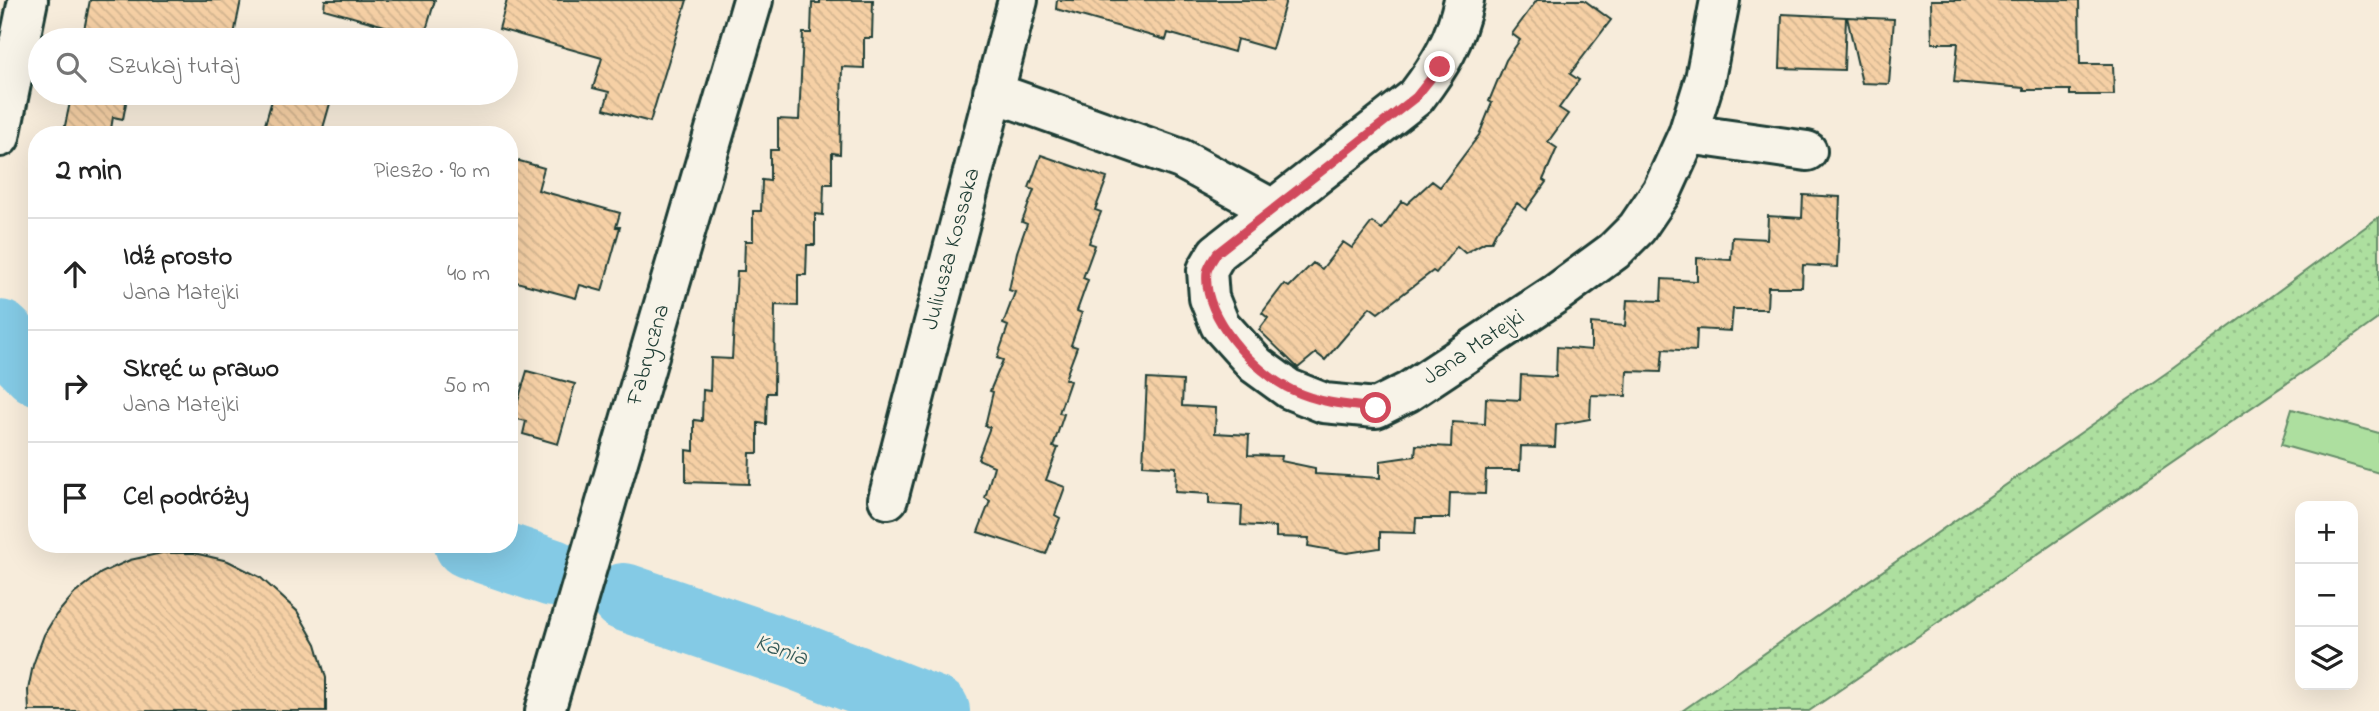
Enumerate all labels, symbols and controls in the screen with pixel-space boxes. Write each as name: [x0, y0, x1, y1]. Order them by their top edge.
search box: [28, 28, 518, 105]
icon: search: [52, 48, 90, 86]
text: Szukaj tutaj: [108, 48, 239, 86]
route end: [1424, 51, 1455, 82]
text: 2 min: [56, 150, 122, 194]
text: Pieszo · 90 m: [373, 155, 490, 188]
street label: Juliusza Kossaka: [915, 164, 989, 334]
text: Idź prosto: [123, 239, 232, 277]
icon: ahead: [56, 255, 94, 293]
text: 40 m: [447, 258, 490, 291]
text: Jana Matejki: [123, 277, 239, 310]
street label: Fabryczna: [619, 301, 681, 411]
street label: Jana Matejki: [1417, 302, 1531, 394]
text: Skręć w prawo: [123, 351, 279, 389]
icon: right: [56, 367, 94, 405]
text: 50 m: [443, 370, 490, 403]
text: Jana Matejki: [123, 389, 239, 422]
route start: [1360, 392, 1391, 423]
icon: arrive: [56, 479, 94, 517]
text: Cel podróży: [123, 479, 249, 517]
map controls: [2295, 501, 2358, 690]
button: +: [2295, 501, 2358, 564]
button: −: [2295, 564, 2358, 627]
water label: Kania: [750, 625, 813, 677]
button: layers: [2295, 627, 2358, 690]

